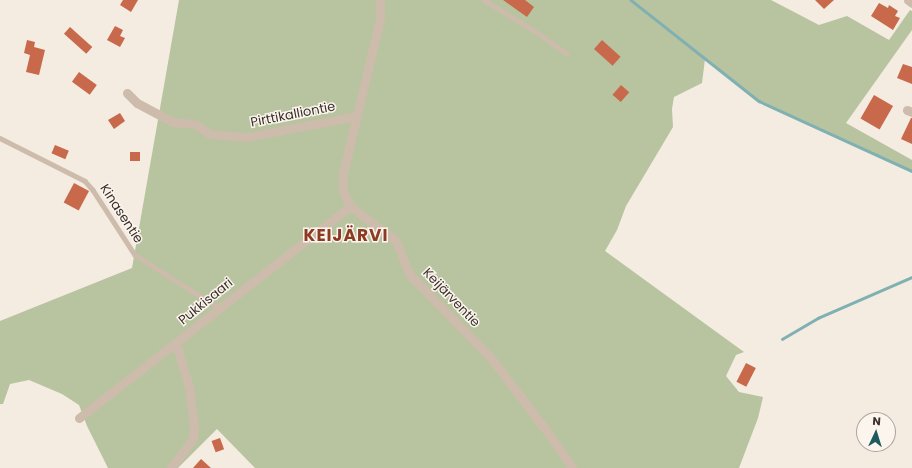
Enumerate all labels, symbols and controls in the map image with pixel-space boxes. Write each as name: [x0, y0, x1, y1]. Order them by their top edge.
street label: Pirttikalliontie: [249, 99, 337, 131]
street label: Kinasentie: [96, 182, 146, 246]
district label: KEIJÄRVI: [304, 226, 388, 246]
street label: Keijärventie: [419, 265, 483, 331]
street label: Pukkisaari: [176, 276, 236, 328]
north arrow: [856, 412, 896, 452]
text: N: [872, 413, 881, 429]

